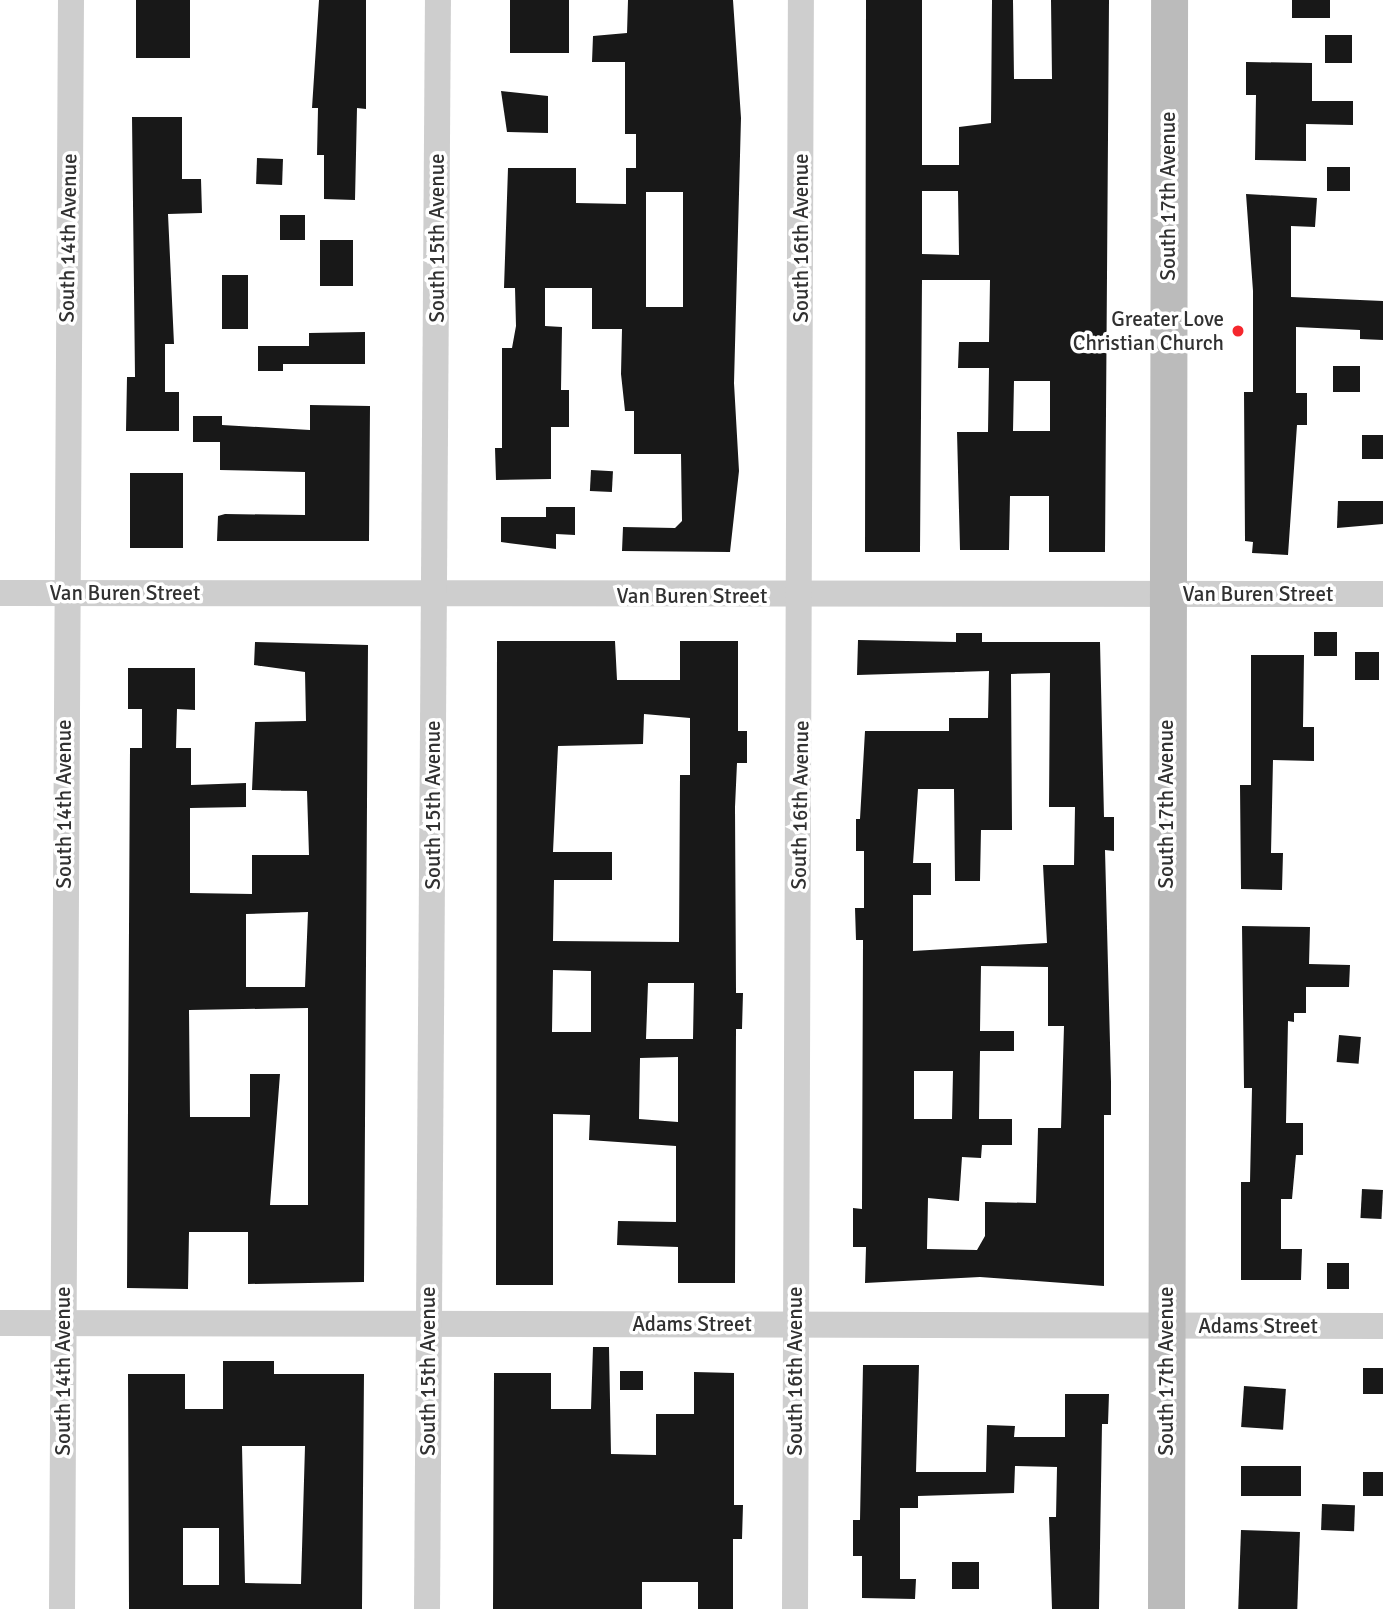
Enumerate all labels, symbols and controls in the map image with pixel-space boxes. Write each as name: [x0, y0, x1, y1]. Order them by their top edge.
street label: South 17th Avenue: [1155, 111, 1181, 281]
street label: South 14th Avenue: [54, 153, 82, 323]
street label: South 15th Avenue: [424, 153, 450, 323]
street label: South 16th Avenue: [788, 153, 814, 323]
place label: Greater Love Christian Church: [1073, 306, 1224, 356]
marker: Greater Love Christian Church: [1230, 323, 1246, 339]
street label: Van Buren Street: [50, 580, 200, 606]
street label: Van Buren Street: [1183, 581, 1333, 607]
street label: Van Buren Street: [617, 583, 767, 609]
street label: South 14th Avenue: [51, 719, 77, 889]
street label: South 17th Avenue: [1153, 719, 1179, 889]
street label: South 15th Avenue: [420, 720, 446, 890]
street label: South 16th Avenue: [786, 720, 814, 890]
street label: South 14th Avenue: [50, 1286, 76, 1456]
street label: South 15th Avenue: [415, 1286, 441, 1456]
street label: South 16th Avenue: [782, 1286, 808, 1456]
street label: South 17th Avenue: [1153, 1286, 1179, 1456]
street label: Adams Street: [632, 1311, 752, 1337]
street label: Adams Street: [1198, 1313, 1318, 1339]

